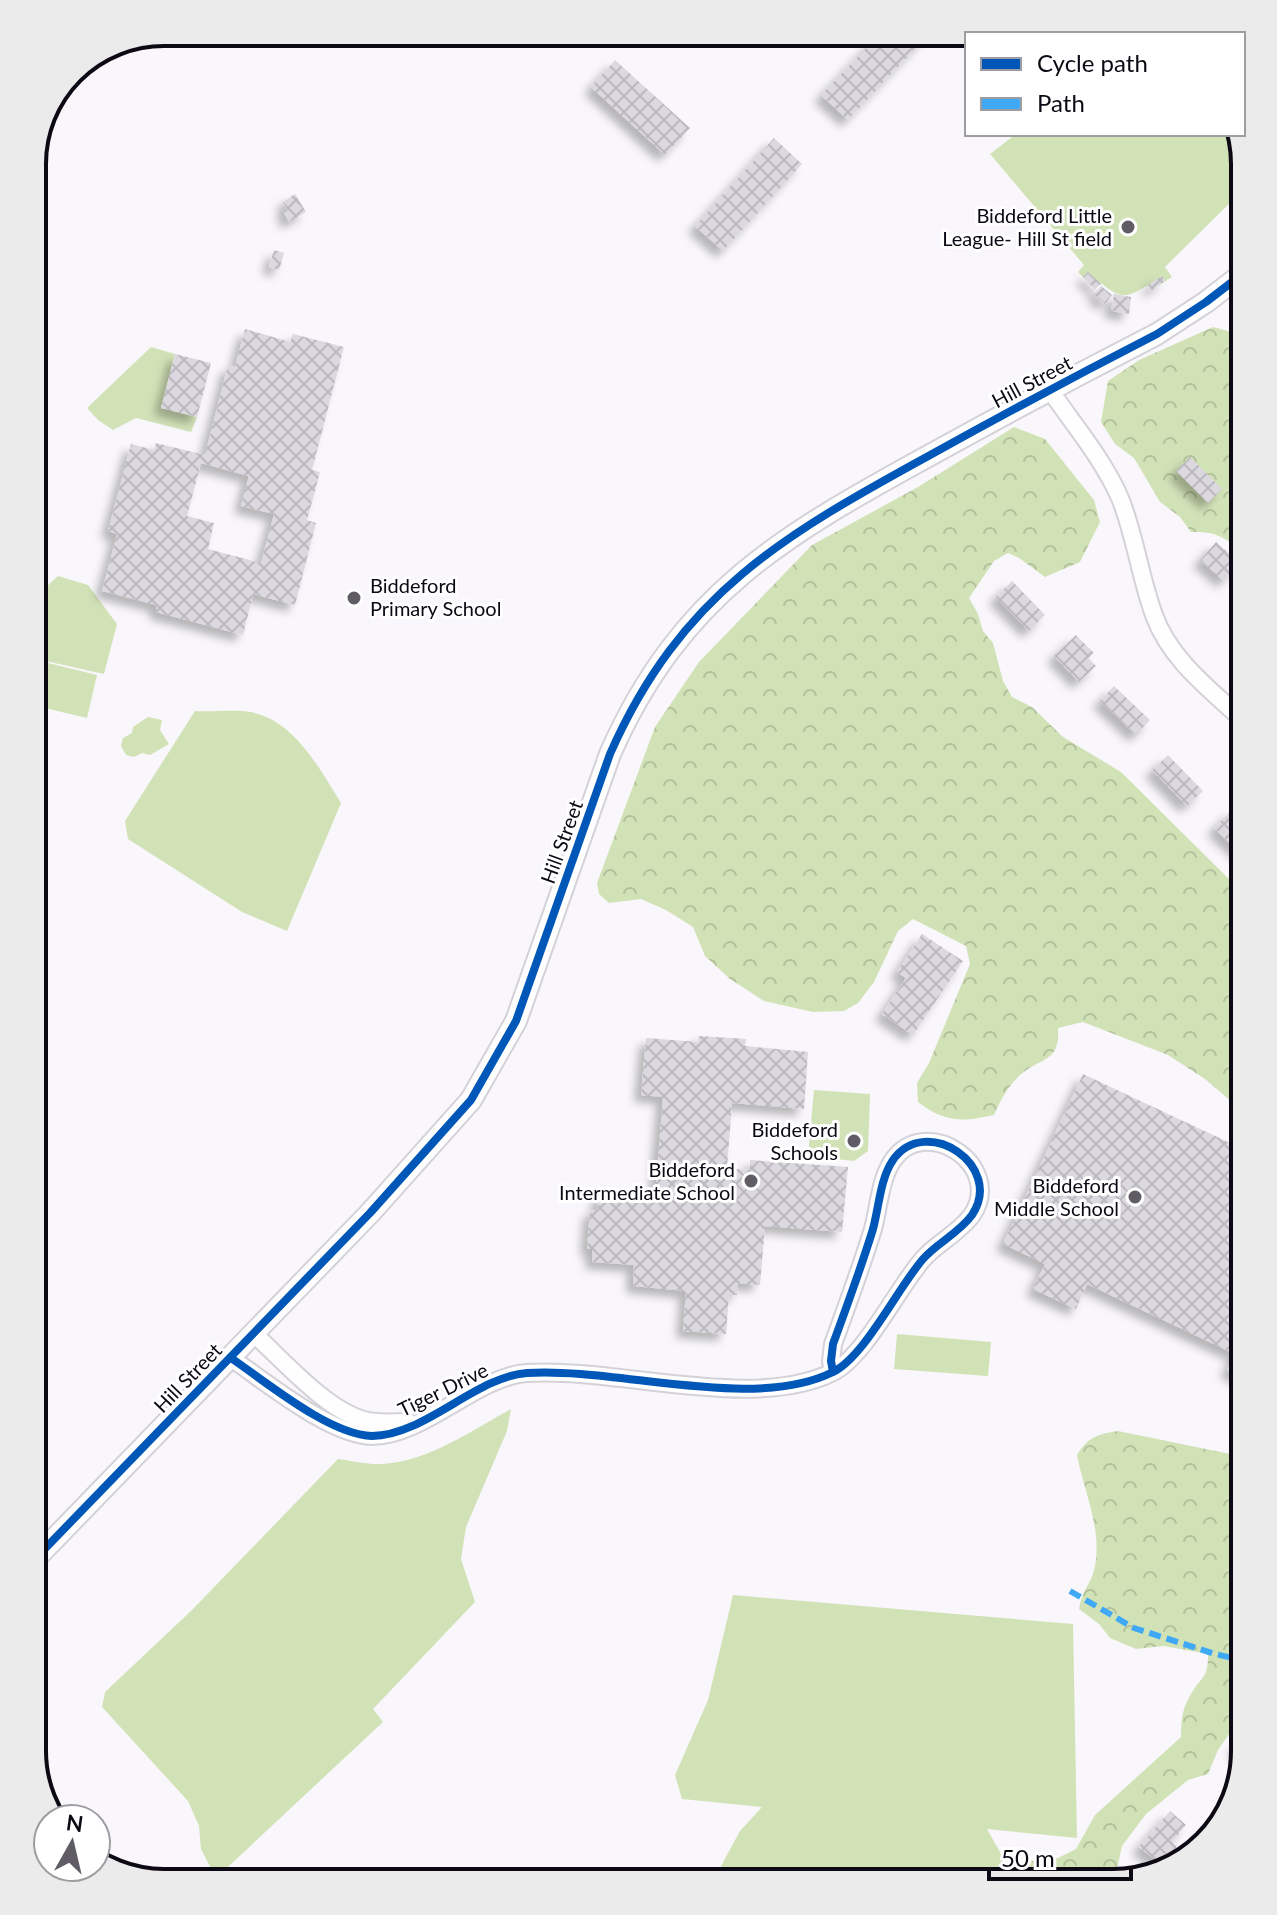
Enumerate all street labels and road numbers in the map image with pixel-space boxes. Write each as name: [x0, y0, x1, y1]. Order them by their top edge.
street label: Hill Street: [987, 350, 1076, 412]
street label: Hill Street: [535, 797, 587, 887]
street label: Hill Street: [148, 1338, 226, 1417]
street label: Tiger Drive: [394, 1357, 491, 1421]

